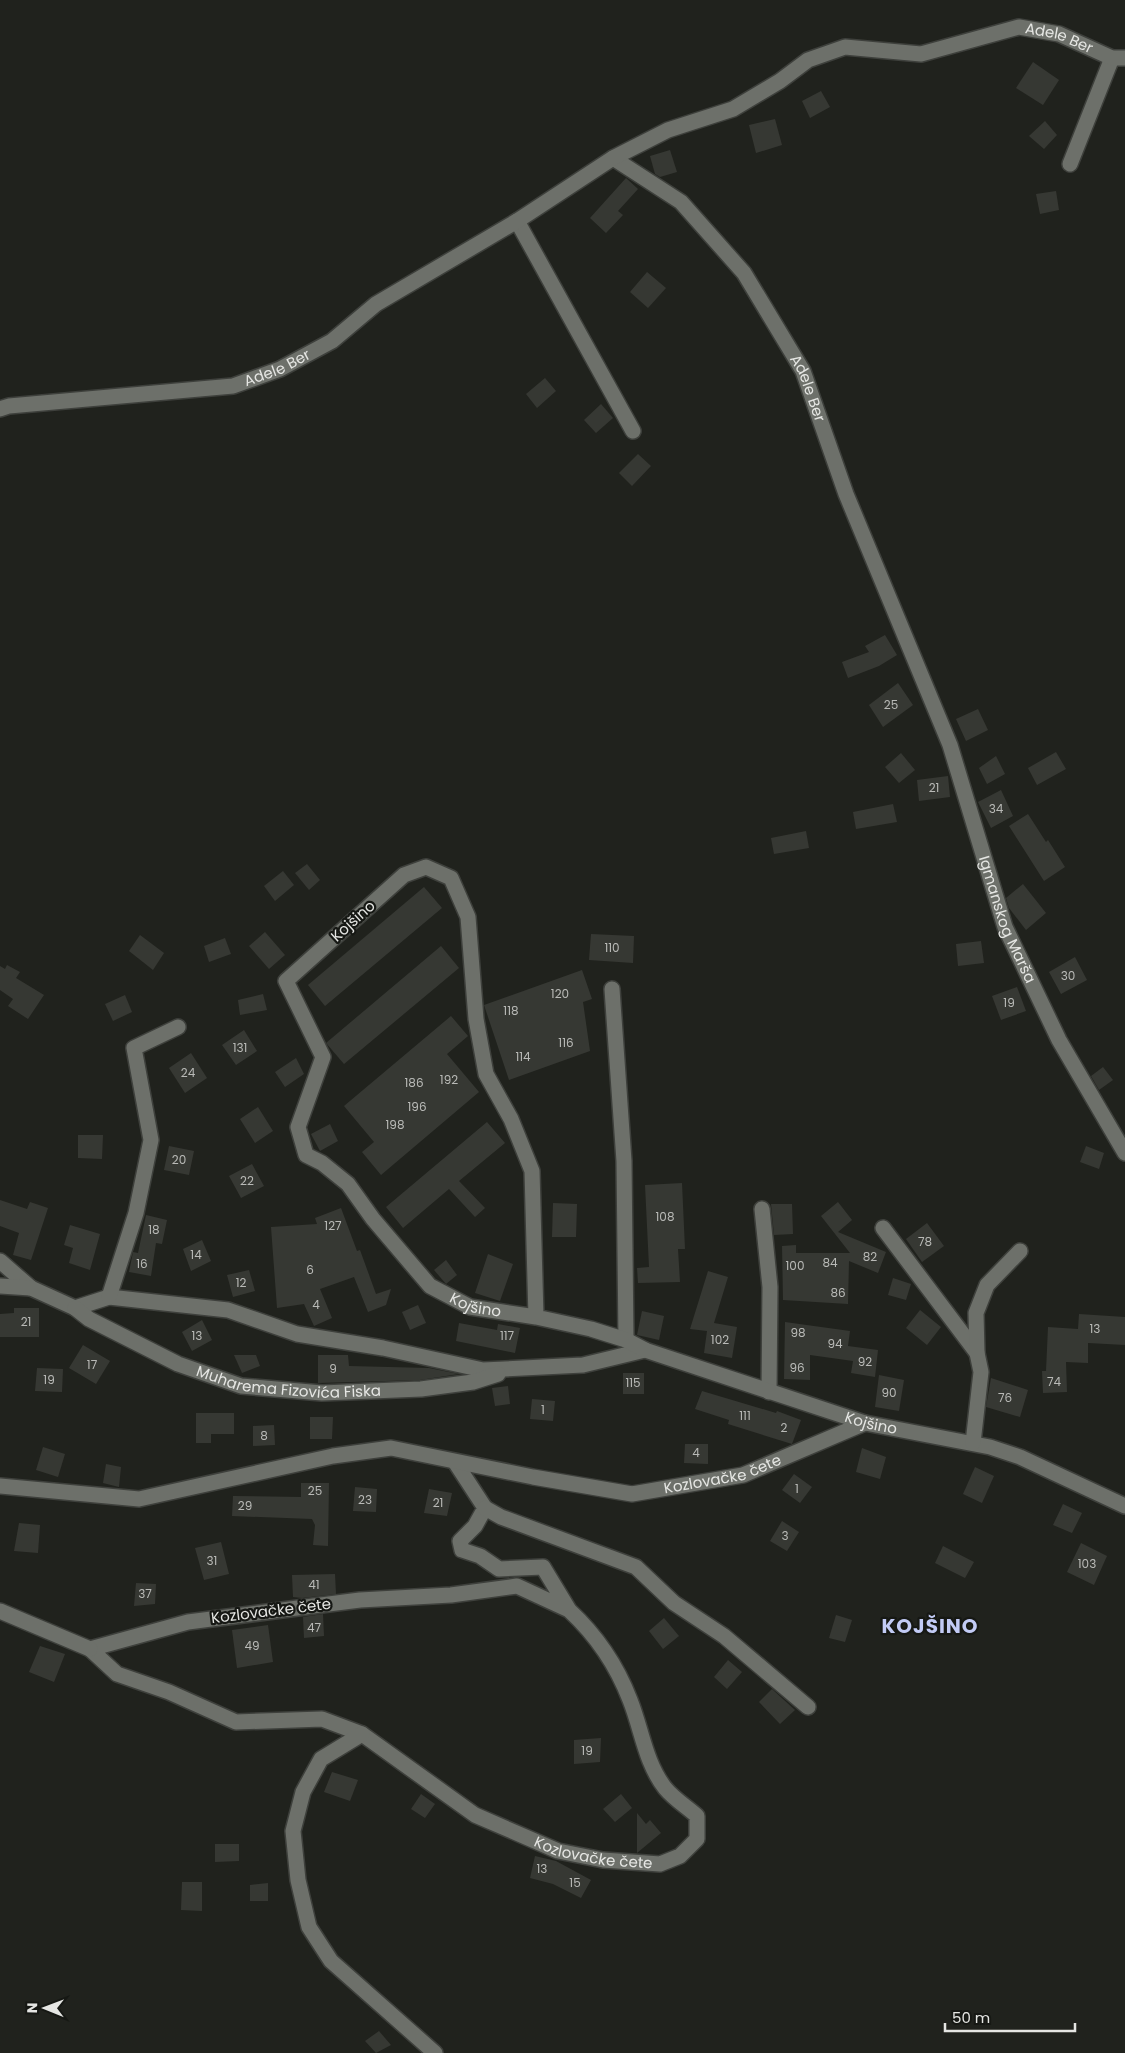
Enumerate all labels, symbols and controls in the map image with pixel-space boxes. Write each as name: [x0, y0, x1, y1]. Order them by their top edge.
street label: Adele Ber: [1024, 17, 1097, 58]
street label: Adele Ber: [241, 343, 314, 391]
street label: Adele Ber: [785, 350, 831, 425]
house number: 25: [884, 696, 898, 713]
house number: 21: [929, 779, 939, 796]
house number: 34: [989, 800, 1004, 817]
street label: Igmanskog Marša: [974, 853, 1041, 986]
street label: Kojšino: [326, 895, 379, 946]
house number: 110: [604, 939, 620, 956]
house number: 30: [1061, 967, 1075, 984]
house number: 120: [551, 985, 569, 1002]
house number: 19: [1003, 994, 1015, 1011]
house number: 118: [503, 1002, 519, 1019]
house number: 116: [558, 1034, 574, 1051]
house number: 131: [233, 1039, 247, 1056]
house number: 114: [515, 1048, 531, 1065]
house number: 24: [181, 1064, 196, 1081]
house number: 192: [440, 1071, 458, 1088]
house number: 186: [404, 1074, 424, 1091]
house number: 196: [407, 1098, 427, 1115]
house number: 198: [386, 1116, 404, 1133]
house number: 20: [172, 1151, 186, 1168]
house number: 22: [240, 1172, 254, 1189]
house number: 108: [656, 1208, 674, 1225]
house number: 127: [324, 1217, 342, 1234]
house number: 18: [148, 1221, 160, 1238]
house number: 78: [918, 1233, 932, 1250]
house number: 14: [190, 1246, 202, 1263]
house number: 82: [863, 1248, 877, 1265]
house number: 84: [822, 1254, 838, 1271]
house number: 16: [136, 1255, 148, 1272]
house number: 100: [786, 1257, 804, 1274]
house number: 6: [306, 1261, 314, 1278]
house number: 12: [236, 1274, 246, 1291]
house number: 86: [830, 1284, 846, 1301]
street label: Kojšino: [446, 1287, 503, 1322]
house number: 4: [312, 1296, 320, 1313]
house number: 21: [21, 1313, 31, 1330]
house number: 13: [1090, 1320, 1100, 1337]
house number: 98: [790, 1324, 806, 1341]
house number: 13: [192, 1327, 202, 1344]
house number: 117: [500, 1327, 515, 1344]
house number: 102: [711, 1331, 729, 1348]
house number: 94: [827, 1335, 843, 1352]
house number: 92: [858, 1353, 872, 1370]
house number: 17: [87, 1356, 98, 1373]
house number: 96: [789, 1359, 805, 1376]
street label: Muharema Fizovića Fiska: [194, 1360, 381, 1403]
house number: 9: [329, 1360, 337, 1377]
house number: 19: [43, 1371, 55, 1388]
house number: 74: [1047, 1373, 1061, 1390]
house number: 115: [625, 1374, 641, 1391]
house number: 90: [881, 1384, 897, 1401]
house number: 76: [998, 1389, 1012, 1406]
house number: 1: [541, 1401, 545, 1418]
street label: Kojšino: [842, 1406, 899, 1439]
house number: 111: [739, 1407, 751, 1424]
house number: 2: [781, 1419, 788, 1436]
house number: 8: [260, 1427, 268, 1444]
house number: 4: [692, 1444, 700, 1461]
street label: Kozlovačke čete: [662, 1449, 784, 1498]
house number: 1: [795, 1480, 799, 1497]
house number: 25: [308, 1482, 322, 1499]
house number: 23: [358, 1491, 372, 1508]
house number: 21: [433, 1494, 443, 1511]
house number: 29: [238, 1497, 252, 1514]
house number: 3: [781, 1527, 789, 1544]
house number: 31: [207, 1552, 217, 1569]
house number: 103: [1078, 1555, 1096, 1572]
house number: 41: [308, 1576, 320, 1593]
house number: 37: [138, 1585, 152, 1602]
street label: Kozlovačke čete: [210, 1593, 332, 1628]
district label: KOJŠINO: [881, 1612, 979, 1640]
house number: 47: [307, 1619, 321, 1636]
house number: 49: [244, 1637, 260, 1654]
house number: 19: [581, 1742, 593, 1759]
street label: Kozlovačke čete: [531, 1831, 653, 1873]
house number: 13: [537, 1860, 547, 1877]
house number: 15: [569, 1874, 581, 1891]
north arrow: [20, 1983, 70, 2033]
scale bar: [945, 2000, 1075, 2032]
text: N: [22, 2002, 42, 2013]
text: 50 m: [952, 2007, 990, 2028]

